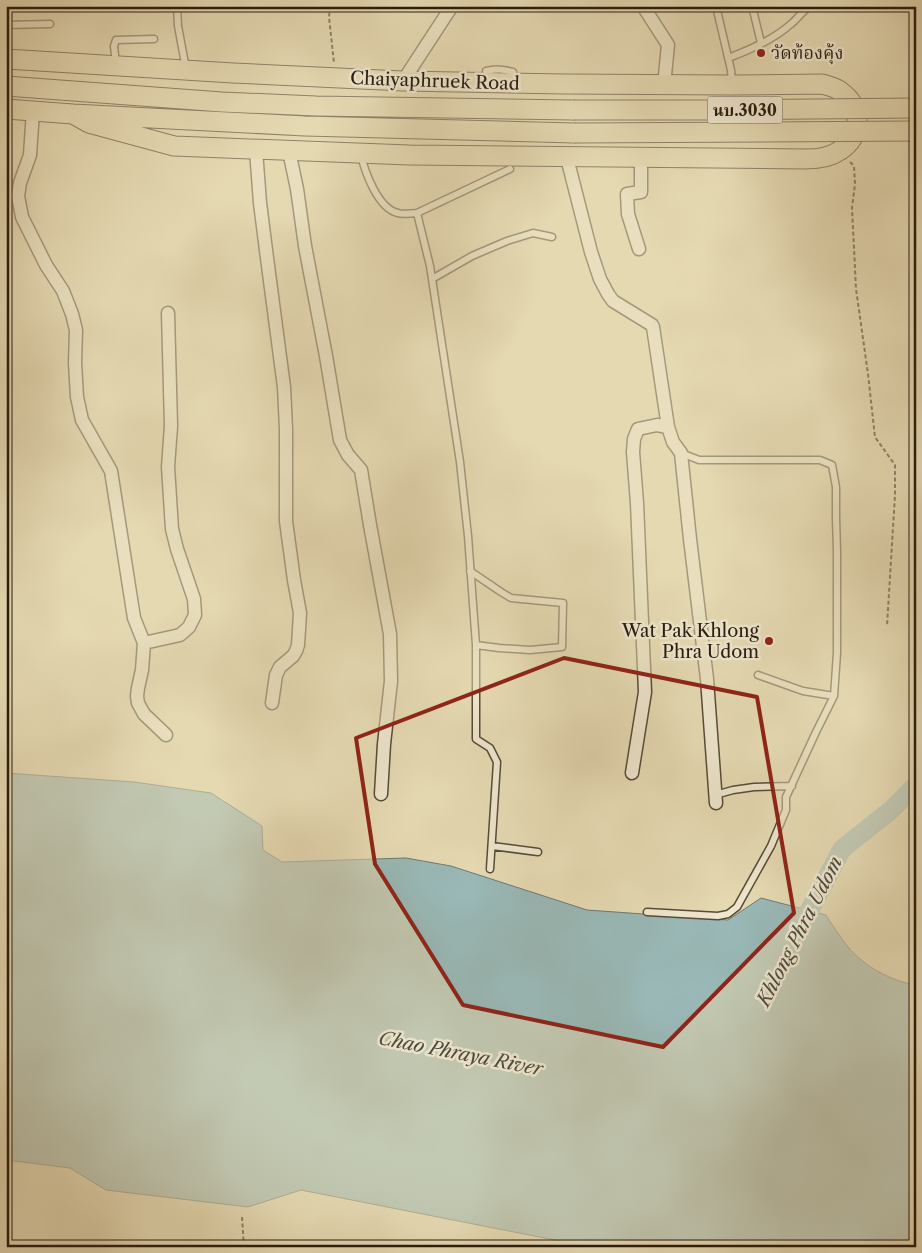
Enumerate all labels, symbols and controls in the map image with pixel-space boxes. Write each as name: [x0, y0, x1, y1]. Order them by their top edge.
place label: วัดท้องคุ้ง: [771, 42, 843, 65]
marker: วัดท้องคุ้ง: [755, 47, 767, 59]
street label: Chaiyaphruek Road: [350, 67, 520, 95]
road number: นบ.3030: [708, 96, 782, 124]
place label: Wat Pak Khlong Phra Udom: [621, 620, 759, 663]
marker: Wat Pak Khlong Phra Udom: [763, 635, 775, 647]
water label: Khlong Phra Udom: [751, 853, 847, 1012]
water label: Chao Phraya River: [377, 1026, 546, 1081]

